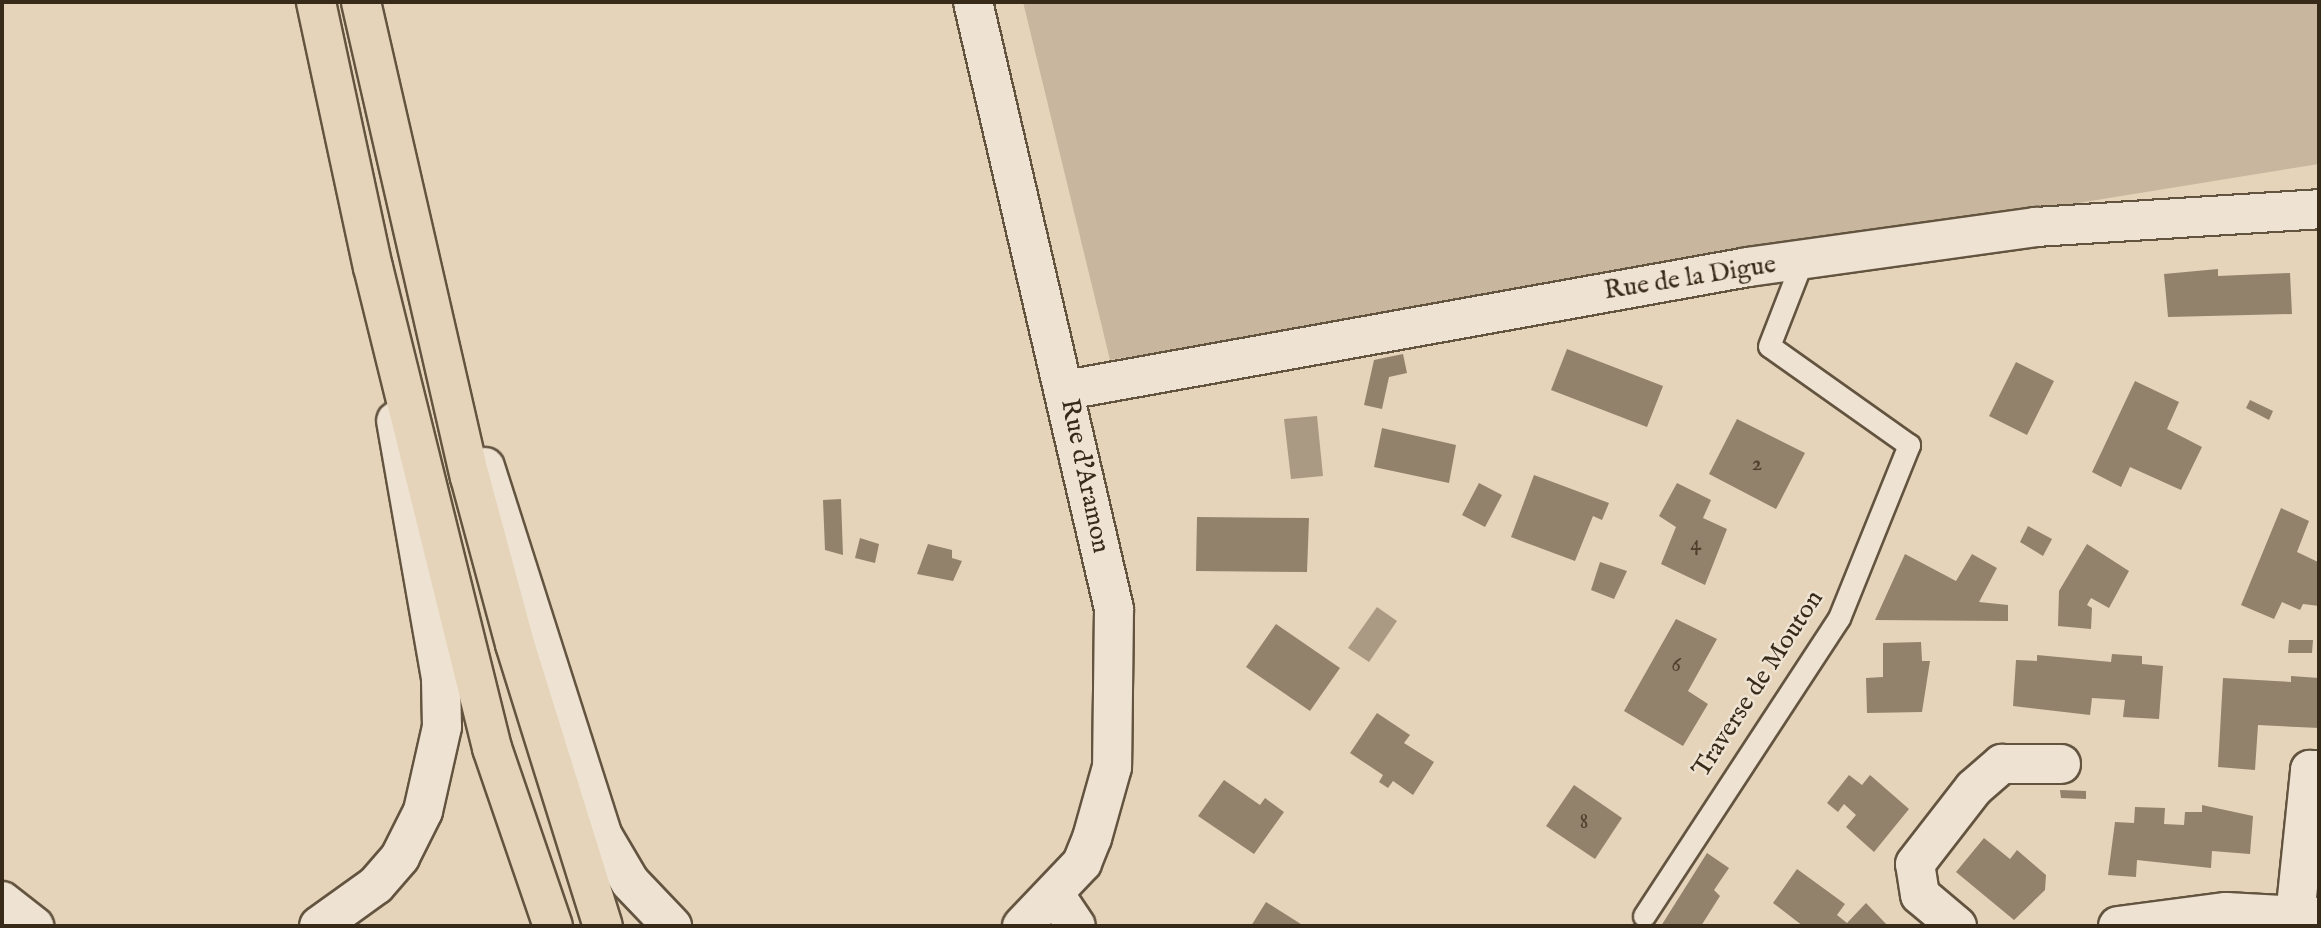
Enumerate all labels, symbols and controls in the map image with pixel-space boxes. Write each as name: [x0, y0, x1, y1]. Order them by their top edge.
street label: Rue de la Digue: [1602, 249, 1778, 307]
street label: Rue d'Aramon: [1053, 396, 1117, 556]
house number: 2: [1752, 450, 1762, 478]
house number: 4: [1690, 530, 1702, 558]
street label: Traverse de Mouton: [1686, 585, 1830, 783]
house number: 6: [1671, 651, 1681, 679]
house number: 8: [1579, 808, 1589, 836]

